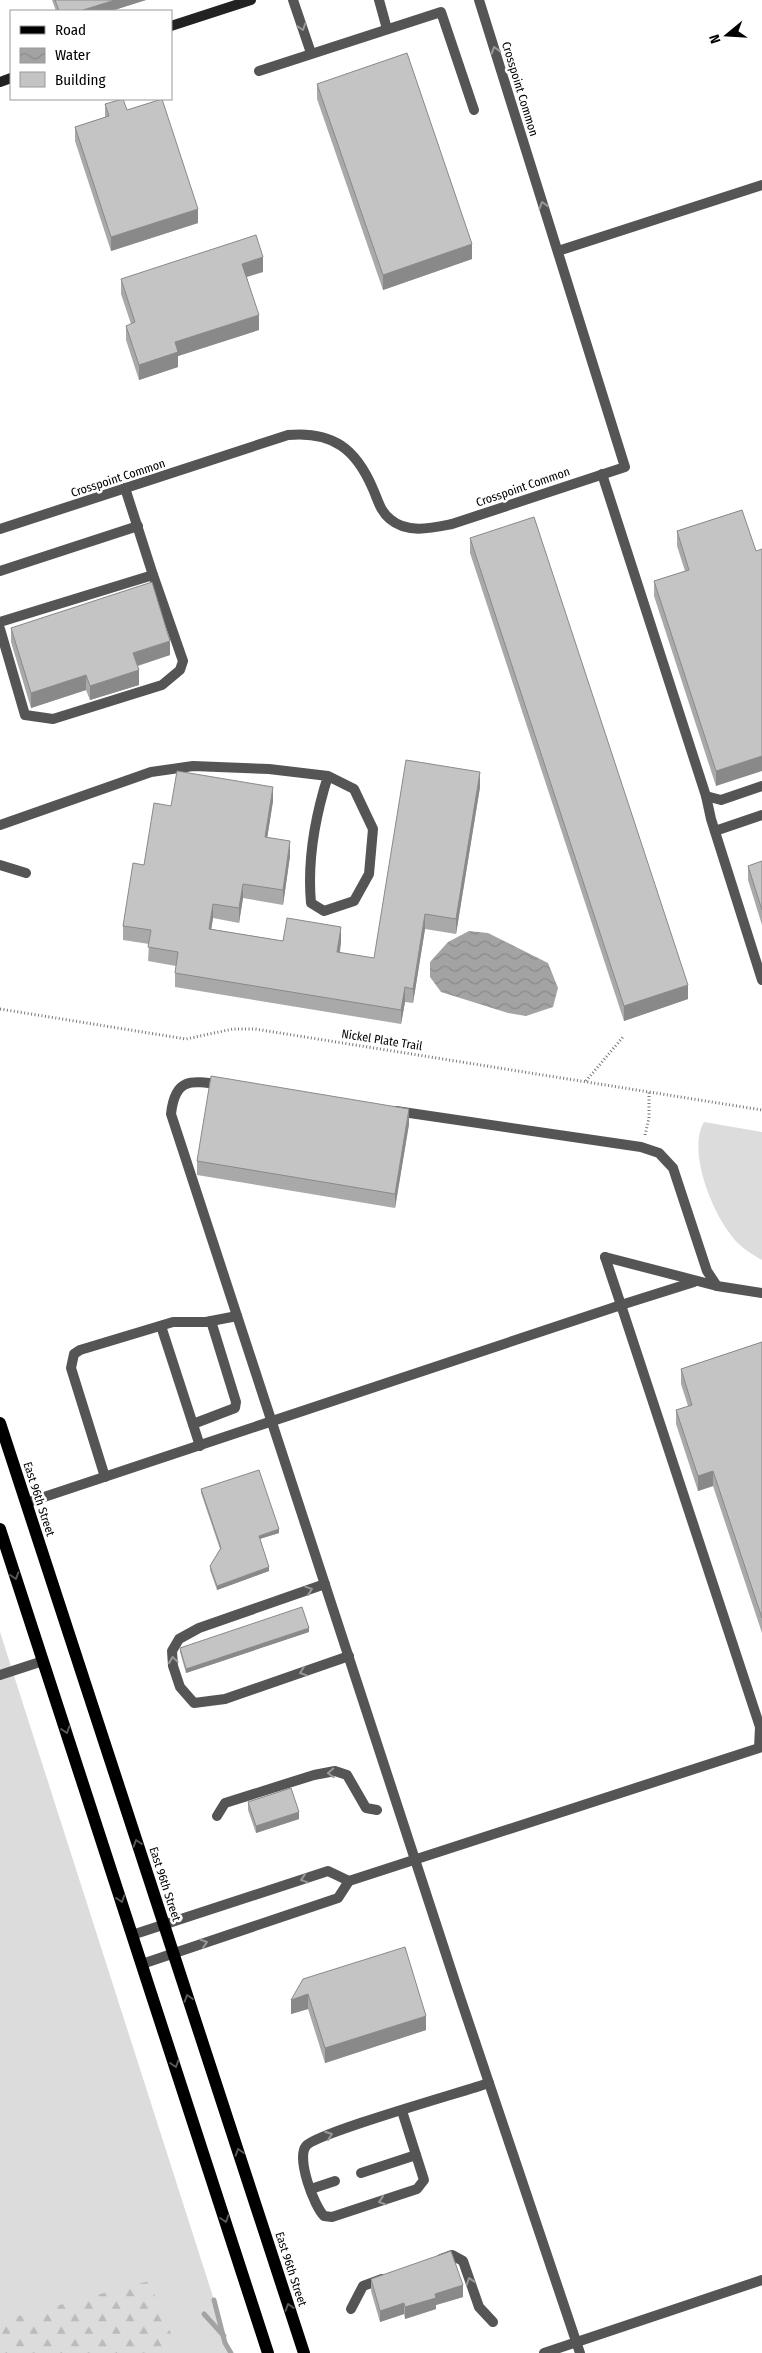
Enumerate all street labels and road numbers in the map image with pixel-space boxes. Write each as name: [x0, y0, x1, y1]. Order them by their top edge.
street label: Crosspoint Common: [499, 40, 541, 138]
street label: Crosspoint Common: [69, 456, 167, 500]
street label: Crosspoint Common: [474, 464, 572, 510]
street label: Nickel Plate Trail: [341, 1027, 423, 1053]
street label: East 96th Street: [20, 1460, 58, 1538]
street label: East 96th Street: [146, 1845, 184, 1923]
street label: East 96th Street: [272, 2230, 310, 2308]

